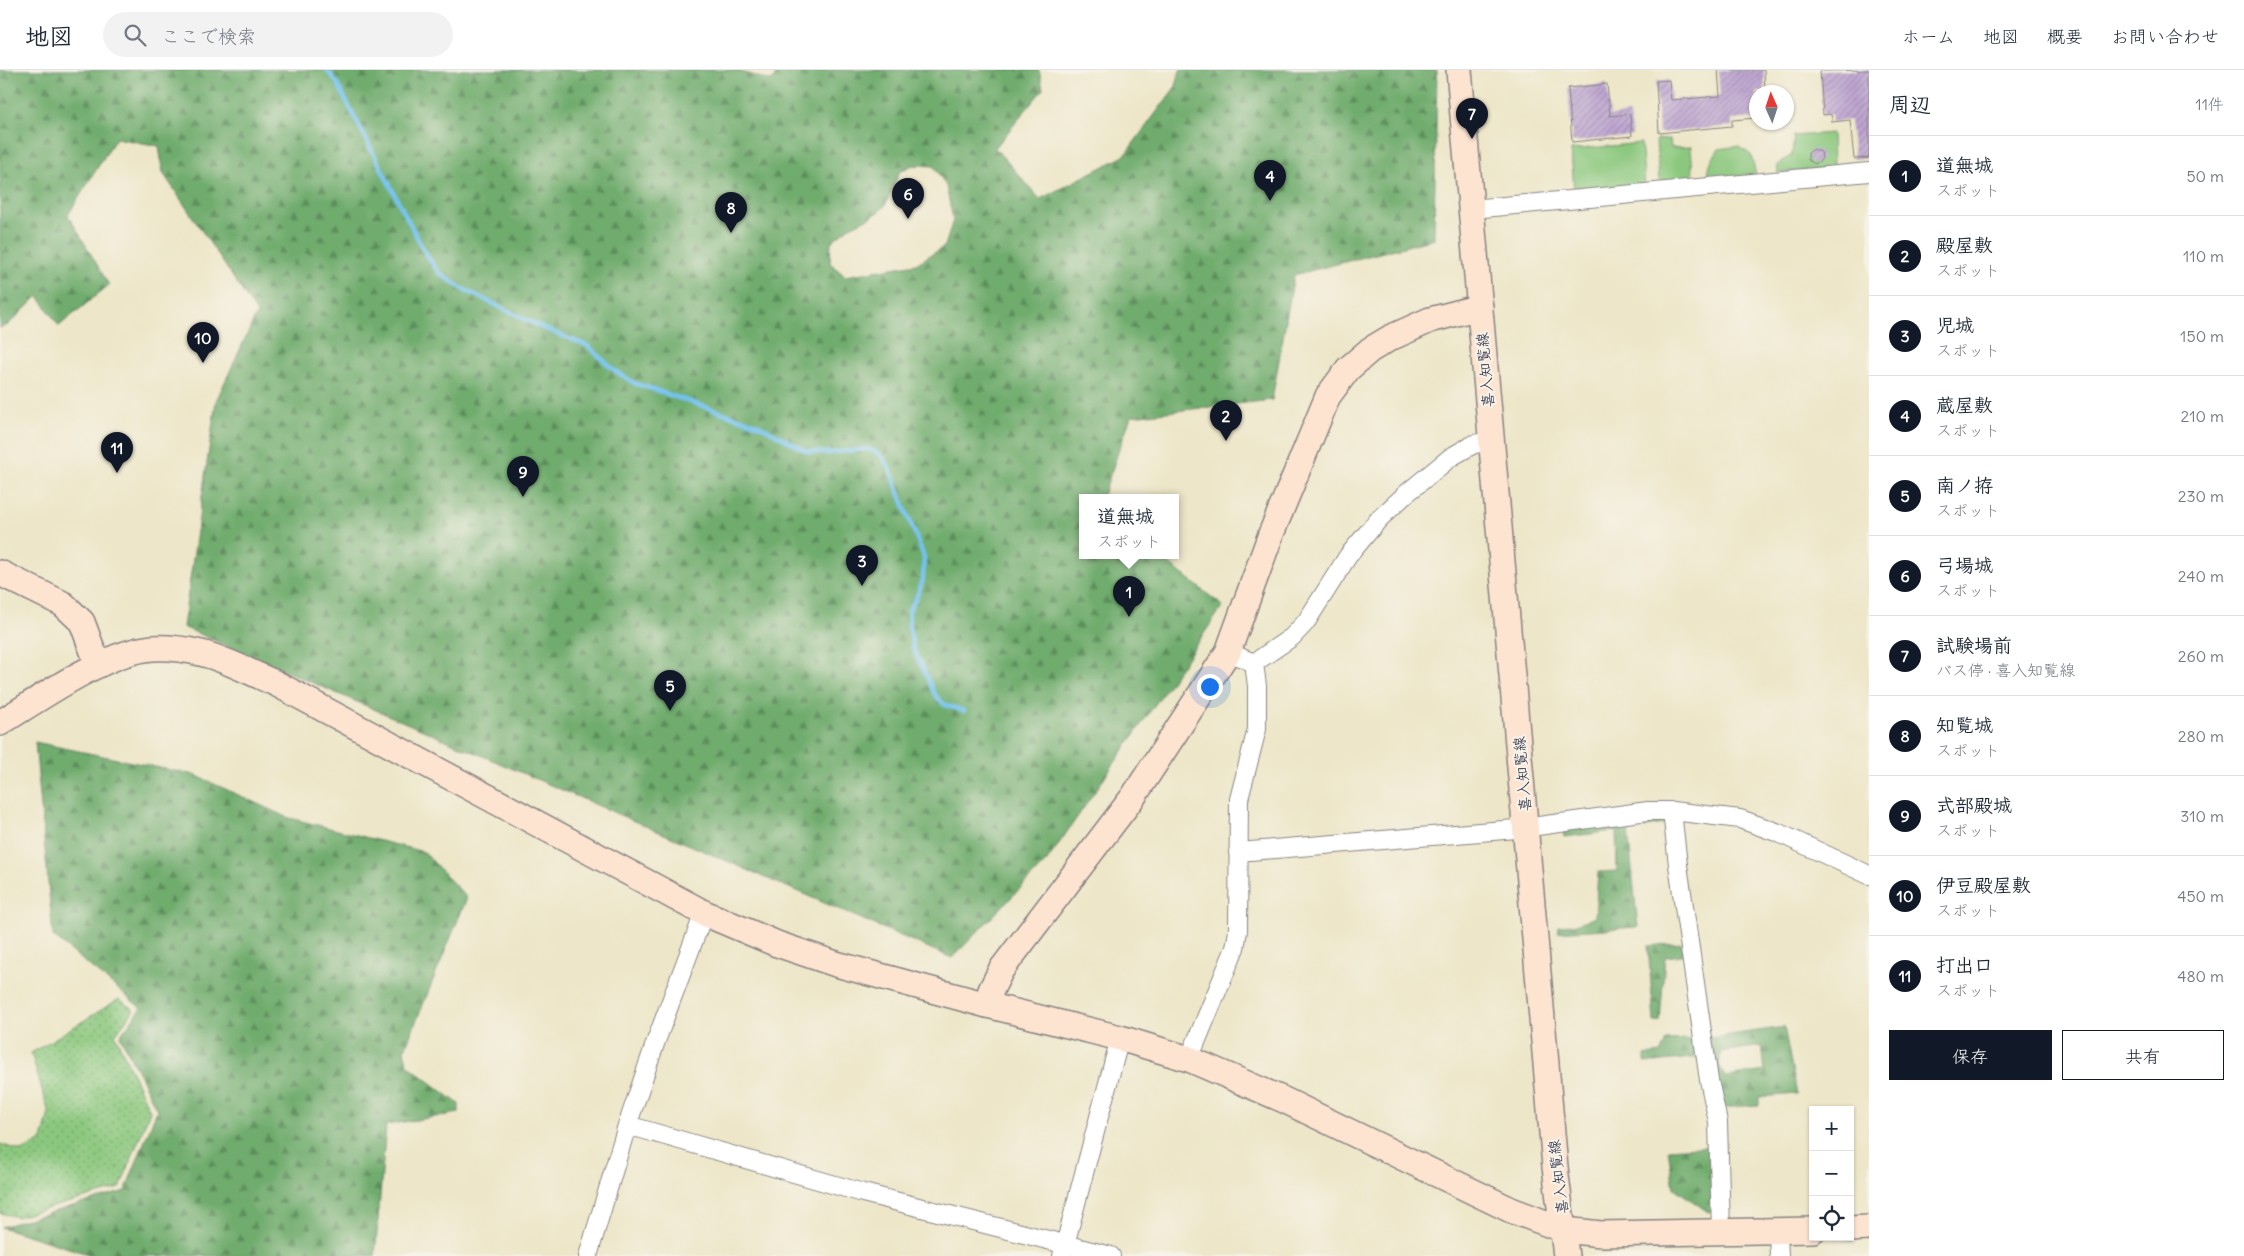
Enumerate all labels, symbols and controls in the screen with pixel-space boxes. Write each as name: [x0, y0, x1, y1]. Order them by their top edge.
search box: [103, 12, 453, 57]
text: 地図: [25, 21, 73, 51]
icon: search: [121, 21, 149, 49]
text: ここで検索: [161, 24, 256, 48]
text: ホーム: [1902, 25, 1955, 48]
text: 地図: [1983, 25, 2019, 48]
text: 概要: [2047, 25, 2083, 48]
text: お問い合わせ: [2111, 25, 2219, 48]
north arrow: [1749, 85, 1794, 130]
text: 周辺: [1889, 91, 1931, 118]
text: 11件: [2195, 94, 2224, 114]
pin: 7: [1456, 98, 1488, 139]
text: 道無城: [1936, 153, 1993, 177]
pin: 4: [1254, 160, 1286, 201]
text: 1: [1902, 166, 1908, 186]
text: 50 m: [2186, 166, 2224, 186]
pin: 6: [892, 178, 924, 219]
text: スポット: [1936, 180, 2000, 200]
pin: 8: [715, 192, 747, 233]
text: 殿屋敷: [1936, 233, 1993, 257]
text: 2: [1901, 246, 1909, 266]
text: 110 m: [2183, 246, 2224, 266]
text: スポット: [1936, 260, 2000, 280]
text: 児城: [1936, 313, 1974, 337]
pin: 10: [187, 322, 219, 363]
text: 3: [1900, 326, 1910, 346]
text: 150 m: [2180, 326, 2224, 346]
street label: 喜入知覧線: [1472, 332, 1498, 408]
text: スポット: [1936, 340, 2000, 360]
text: 蔵屋敷: [1936, 393, 1993, 417]
pin: 2: [1210, 400, 1242, 441]
text: 4: [1900, 406, 1910, 426]
text: 210 m: [2181, 406, 2224, 426]
text: スポット: [1936, 420, 2000, 440]
pin: 11: [101, 432, 133, 473]
pin: 9: [507, 456, 539, 497]
text: 南ノ拵: [1936, 473, 1993, 497]
text: 5: [1900, 486, 1910, 506]
text: 230 m: [2178, 486, 2224, 506]
popup: [1079, 494, 1179, 559]
text: スポット: [1936, 500, 2000, 520]
text: 道無城: [1097, 504, 1154, 528]
text: スポット: [1097, 531, 1161, 551]
pin: 3: [846, 545, 878, 586]
text: 弓場城: [1936, 553, 1993, 577]
text: 6: [1900, 566, 1910, 586]
text: 240 m: [2178, 566, 2224, 586]
pin: 1: [1113, 576, 1145, 617]
text: スポット: [1936, 580, 2000, 600]
text: 試験場前: [1936, 633, 2012, 657]
text: 7: [1901, 646, 1909, 666]
text: 260 m: [2178, 646, 2224, 666]
text: バス停 · 喜入知覧線: [1936, 660, 2075, 680]
pin: 5: [654, 670, 686, 711]
your location: [1197, 674, 1223, 700]
text: 知覧城: [1936, 713, 1993, 737]
text: 8: [1900, 726, 1910, 746]
text: 280 m: [2178, 726, 2224, 746]
street label: 喜入知覧線: [1509, 736, 1535, 812]
text: スポット: [1936, 740, 2000, 760]
text: 式部殿城: [1936, 793, 2012, 817]
text: 9: [1900, 806, 1910, 826]
text: 310 m: [2180, 806, 2224, 826]
text: スポット: [1936, 820, 2000, 840]
text: 伊豆殿屋敷: [1936, 873, 2031, 897]
text: 10: [1897, 886, 1913, 906]
text: 450 m: [2177, 886, 2224, 906]
text: スポット: [1936, 900, 2000, 920]
text: 打出口: [1936, 953, 1993, 977]
text: 11: [1899, 966, 1911, 986]
text: 480 m: [2177, 966, 2224, 986]
text: スポット: [1936, 980, 2000, 1000]
button: 保存: [1889, 1030, 2052, 1080]
button: 共有: [2062, 1030, 2224, 1080]
map controls: [1809, 1106, 1854, 1241]
button: +: [1809, 1106, 1854, 1151]
street label: 喜入知覧線: [1544, 1139, 1572, 1215]
button: −: [1809, 1151, 1854, 1196]
button: locate: [1809, 1196, 1854, 1241]

